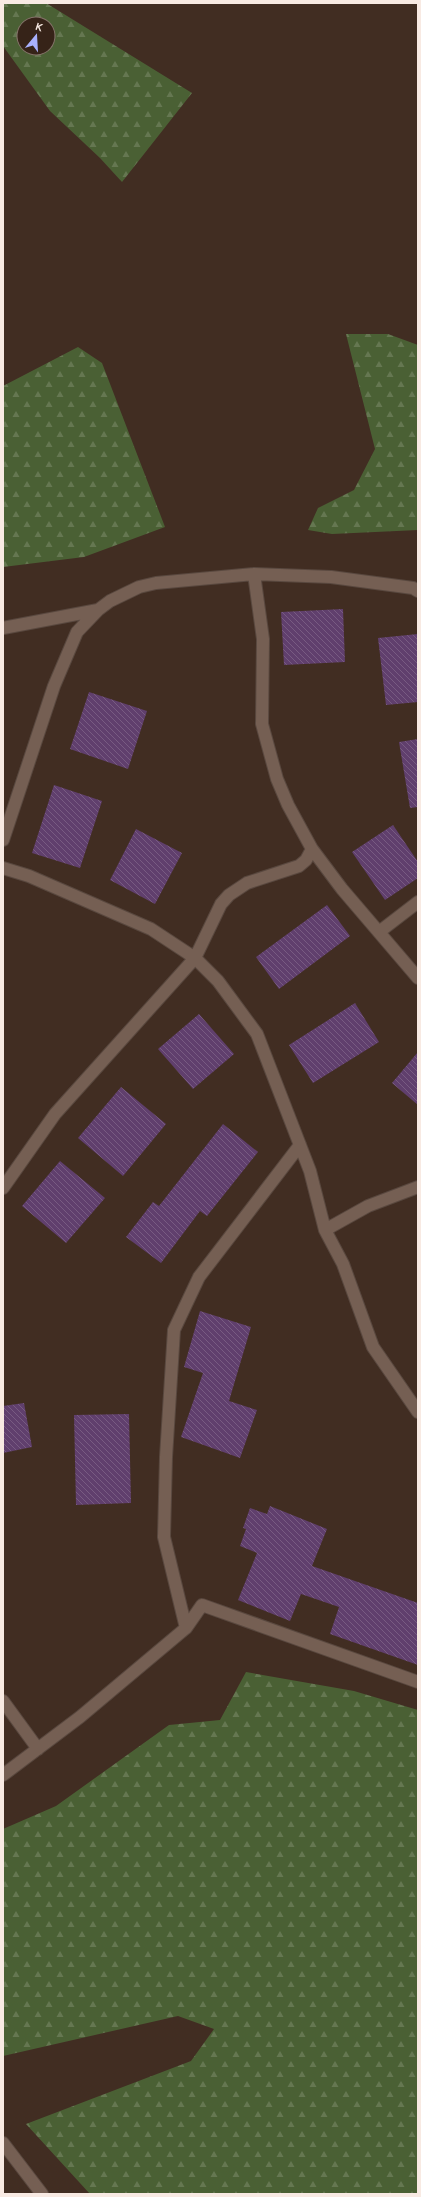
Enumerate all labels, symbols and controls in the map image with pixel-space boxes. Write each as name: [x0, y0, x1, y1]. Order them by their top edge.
north arrow: [16, 16, 56, 56]
text: K: [34, 20, 45, 35]

